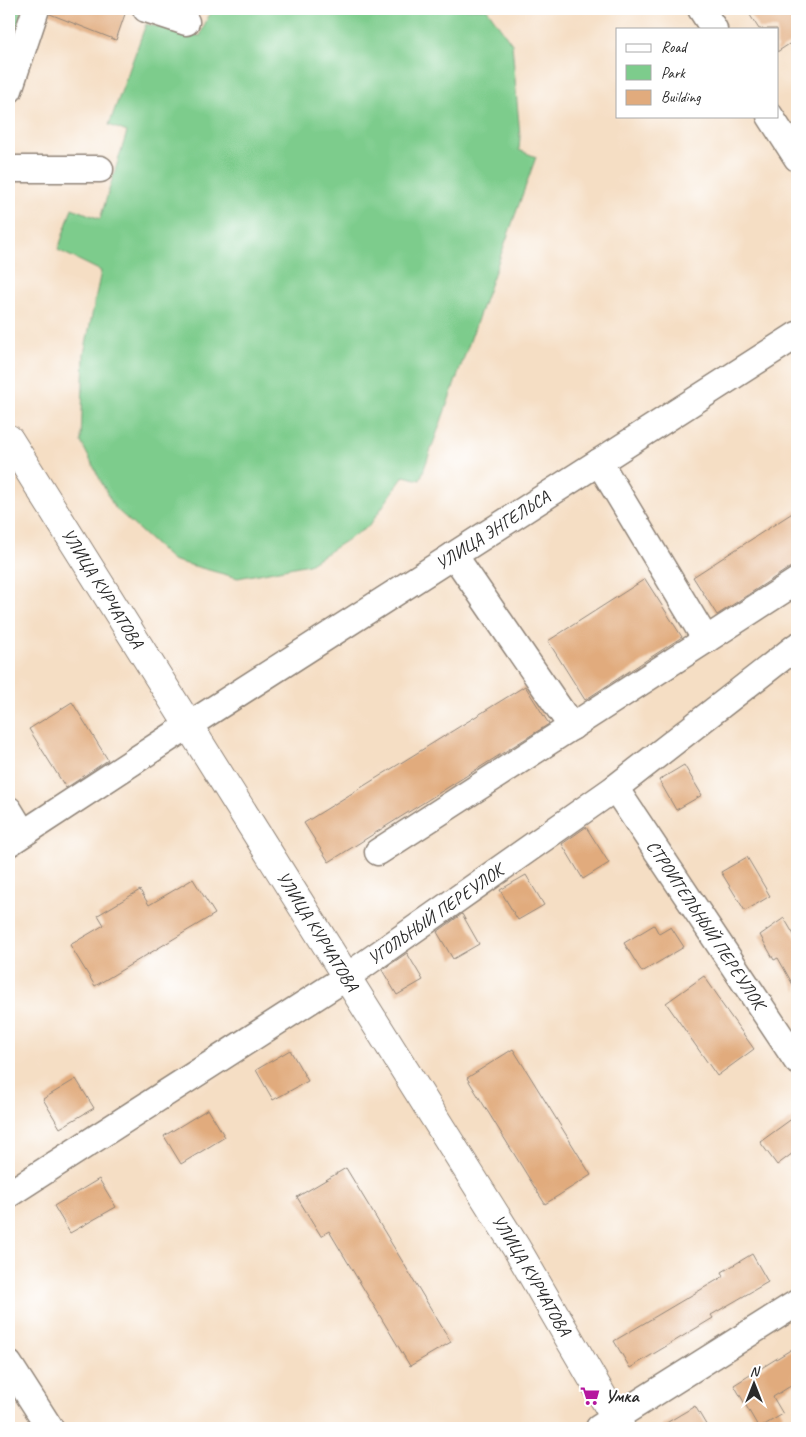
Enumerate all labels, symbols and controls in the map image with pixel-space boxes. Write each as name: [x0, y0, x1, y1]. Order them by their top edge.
legend: [616, 28, 778, 118]
text: Road: [661, 38, 688, 57]
text: Park: [661, 64, 686, 83]
text: Building: [661, 88, 701, 107]
street label: УЛИЦА ЭНГЕЛЬСА: [432, 485, 554, 575]
street label: УЛИЦА КУРЧАТОВА: [57, 524, 149, 653]
street label: СТРОИТЕЛЬНЫЙ ПЕРЕУЛОК: [642, 836, 772, 1016]
street label: УГОЛЬНЫЙ ПЕРЕУЛОК: [364, 857, 511, 969]
street label: УЛИЦА КУРЧАТОВА: [272, 867, 364, 996]
street label: УЛИЦА КУРЧАТОВА: [487, 1210, 576, 1340]
north arrow: [728, 1360, 778, 1410]
text: N: [750, 1363, 761, 1380]
supermarket icon: Умка: [579, 1385, 601, 1407]
place label: Умка: [605, 1385, 641, 1407]

